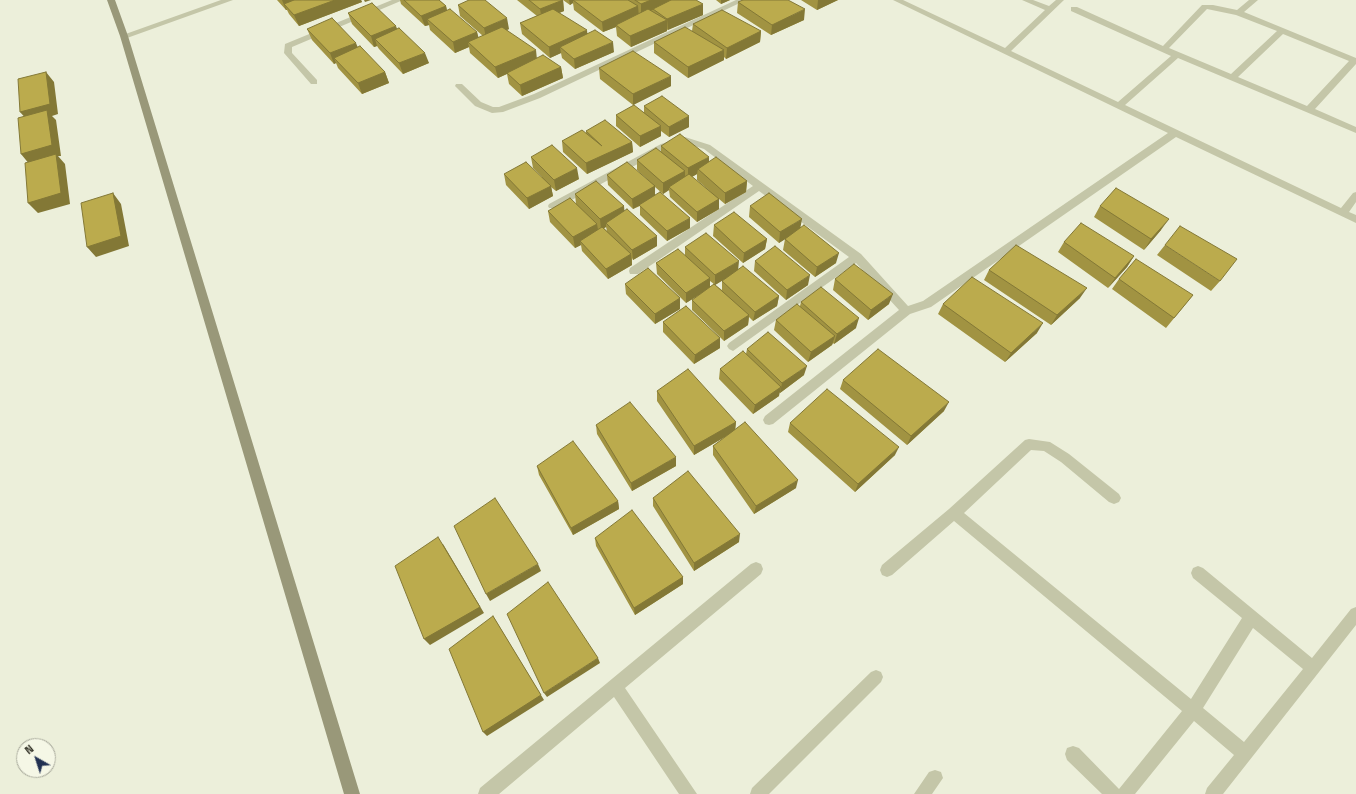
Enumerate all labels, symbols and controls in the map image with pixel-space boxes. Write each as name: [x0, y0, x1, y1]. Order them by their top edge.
north arrow: [16, 738, 56, 778]
text: N: [21, 741, 37, 758]

